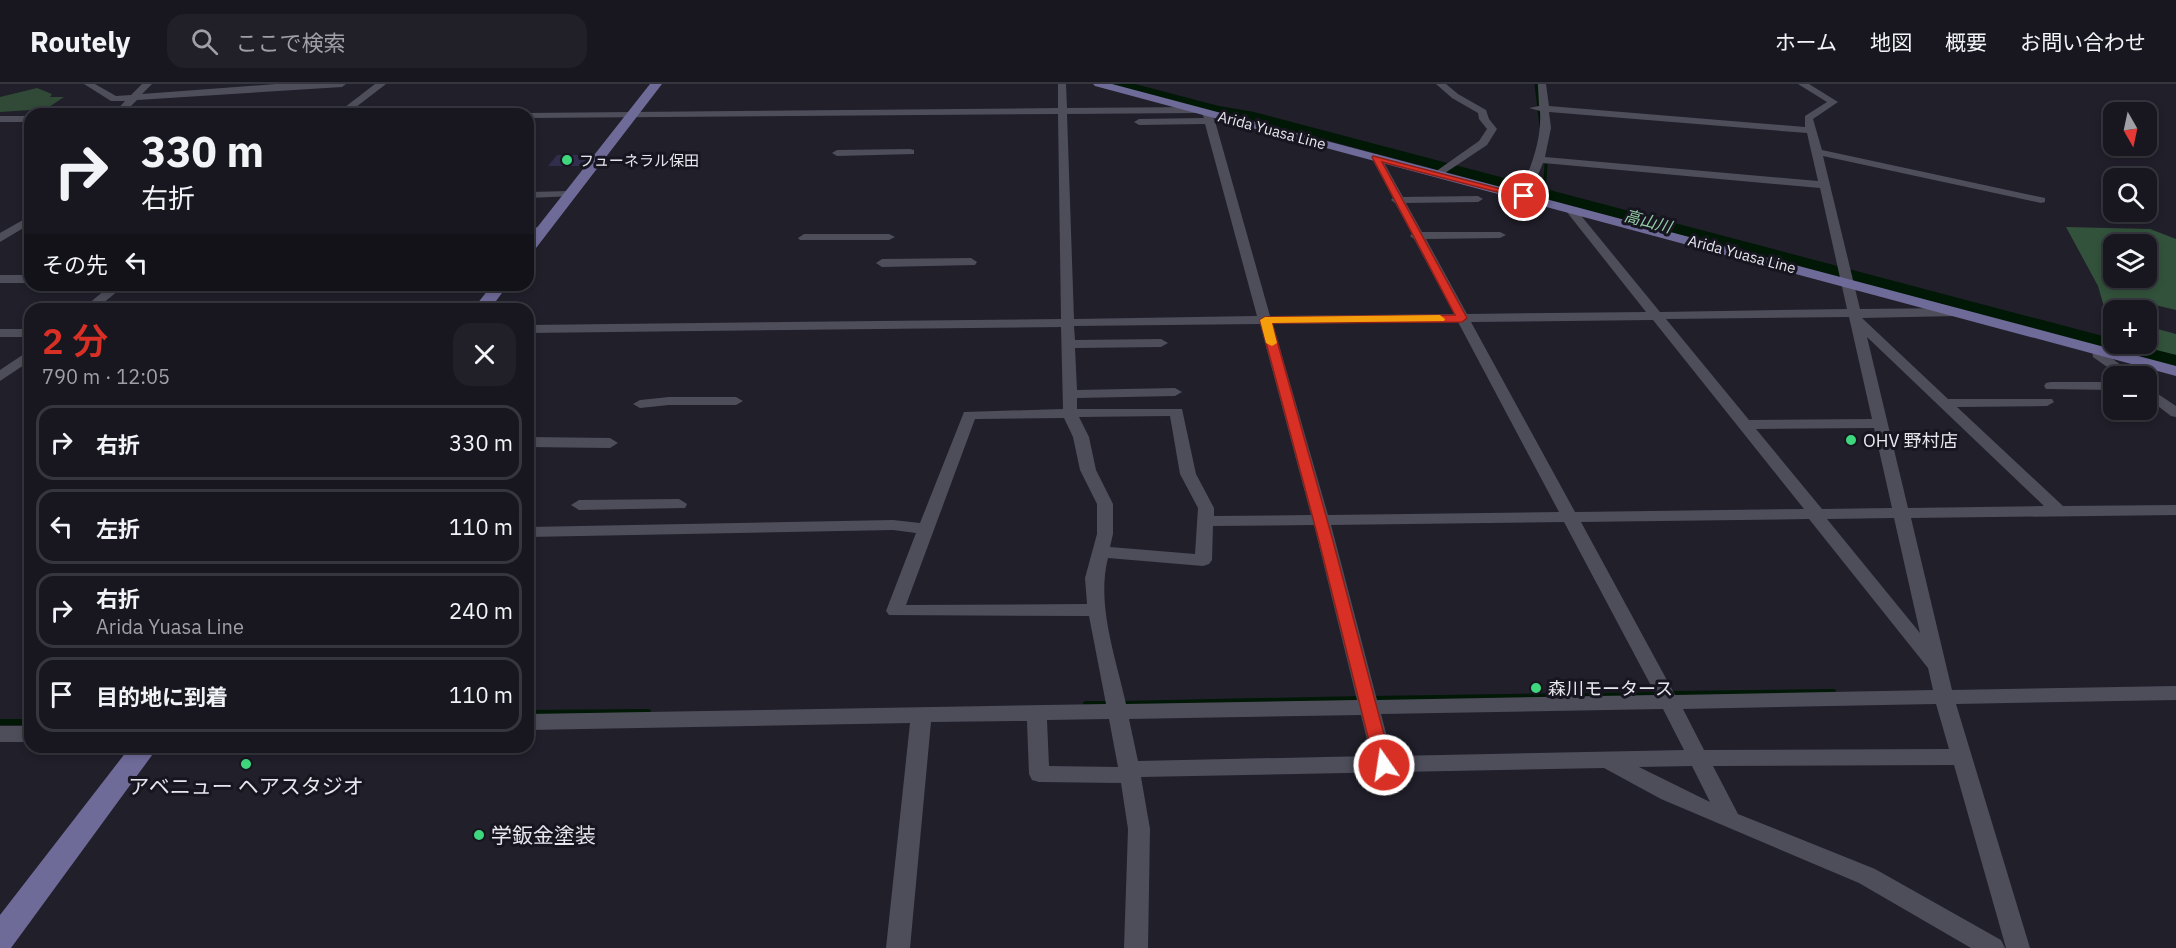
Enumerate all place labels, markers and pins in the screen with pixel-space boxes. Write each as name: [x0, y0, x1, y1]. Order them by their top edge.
place label: フューネラル保田: [579, 151, 699, 170]
marker: フューネラル保田: [560, 153, 574, 167]
pin: [1498, 170, 1549, 221]
place label: OHV 野村店: [1863, 429, 1958, 452]
marker: OHV 野村店: [1844, 433, 1858, 447]
place label: 森川モータース: [1548, 677, 1673, 700]
marker: 森川モータース: [1529, 681, 1543, 695]
marker: アベニュー ヘアスタジオ: [239, 757, 253, 771]
place label: アベニュー ヘアスタジオ: [128, 772, 364, 800]
place label: 学鈑金塗装: [491, 821, 596, 849]
marker: 学鈑金塗装: [472, 828, 486, 842]

